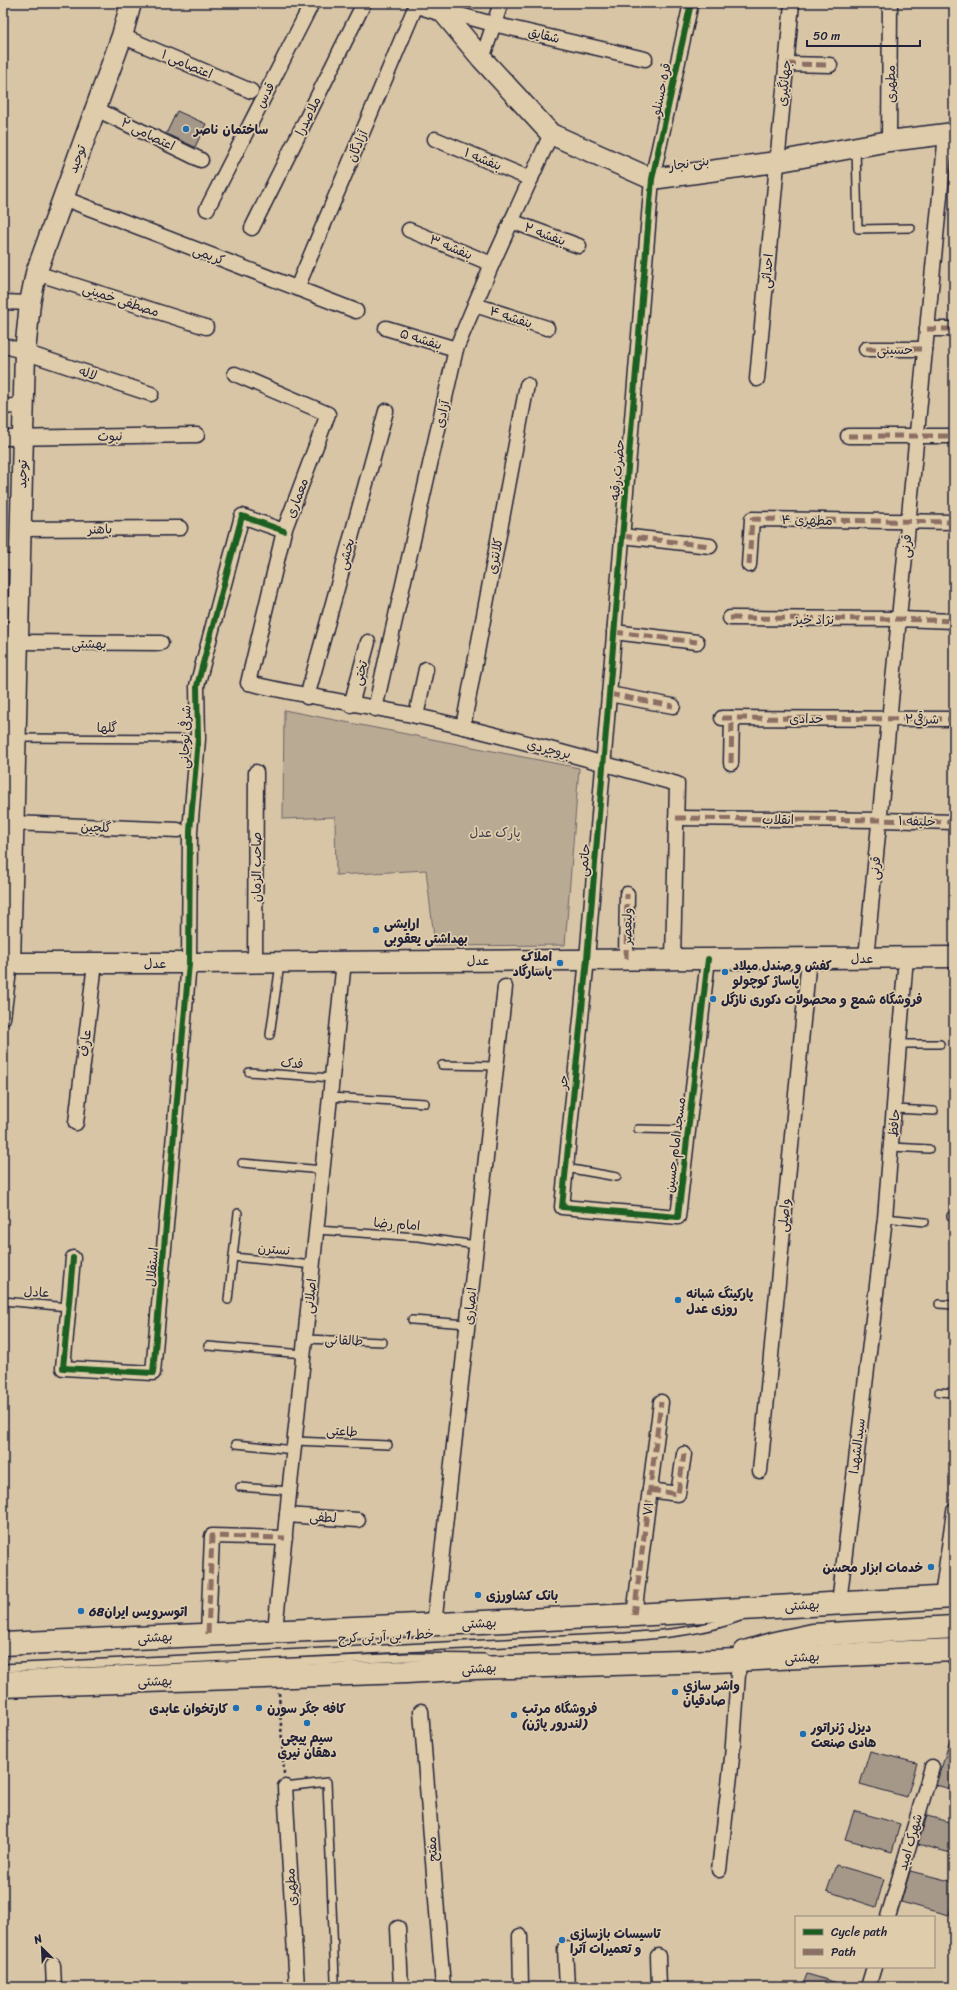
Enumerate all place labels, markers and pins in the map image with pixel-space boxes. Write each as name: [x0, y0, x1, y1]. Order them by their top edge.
place label: ساختمان ناصر: [192, 118, 268, 141]
marker: ساختمان ناصر: [181, 124, 191, 134]
place label: ارایشی بهداشتی یعقوبی: [384, 912, 468, 950]
marker: ارایشی بهداشتی یعقوبی: [371, 925, 381, 935]
place label: املاک پاسارگاد: [513, 945, 552, 983]
place label: کفش و صندل میلاد پاساژ کوچولو: [732, 954, 832, 992]
marker: املاک پاسارگاد: [555, 958, 565, 968]
marker: کفش و صندل میلاد پاساژ کوچولو: [720, 967, 730, 977]
place label: فروشگاه شمع و محصولات دکوری نازگل: [721, 988, 923, 1011]
marker: فروشگاه شمع و محصولات دکوری نازگل: [708, 994, 718, 1004]
place label: پارکینگ شبانه روزی عدل: [686, 1282, 754, 1320]
marker: پارکینگ شبانه روزی عدل: [673, 1295, 683, 1305]
place label: خدمات ابزار محسن: [823, 1556, 923, 1579]
marker: خدمات ابزار محسن: [926, 1562, 936, 1572]
place label: بانک کشاورزی: [486, 1584, 558, 1607]
marker: بانک کشاورزی: [473, 1590, 483, 1600]
place label: اتوسرویس ایران68: [88, 1600, 187, 1623]
marker: اتوسرویس ایران68: [76, 1606, 86, 1616]
place label: واشر سازي صادقیان: [683, 1674, 740, 1712]
marker: واشر سازي صادقیان: [670, 1687, 680, 1697]
place label: کارتخوان عابدی: [149, 1697, 228, 1720]
place label: کافه جگر سورن: [267, 1697, 346, 1720]
place label: فروشگاه مرتب (لندرور پاژن): [522, 1697, 598, 1735]
marker: کارتخوان عابدی: [231, 1703, 241, 1713]
marker: کافه جگر سورن: [254, 1703, 264, 1713]
marker: فروشگاه مرتب (لندرور پاژن): [509, 1710, 519, 1720]
place label: دیزل ژنراتور هادی صنعت: [810, 1716, 877, 1754]
marker: سیم پیچی دهقان نیری: [302, 1718, 312, 1728]
place label: سیم پیچی دهقان نیری: [277, 1726, 337, 1764]
marker: دیزل ژنراتور هادی صنعت: [798, 1729, 808, 1739]
place label: تاسیسات بازسازی و تعمیرات آترا: [570, 1922, 662, 1960]
marker: تاسیسات بازسازی و تعمیرات آترا: [557, 1935, 567, 1945]

